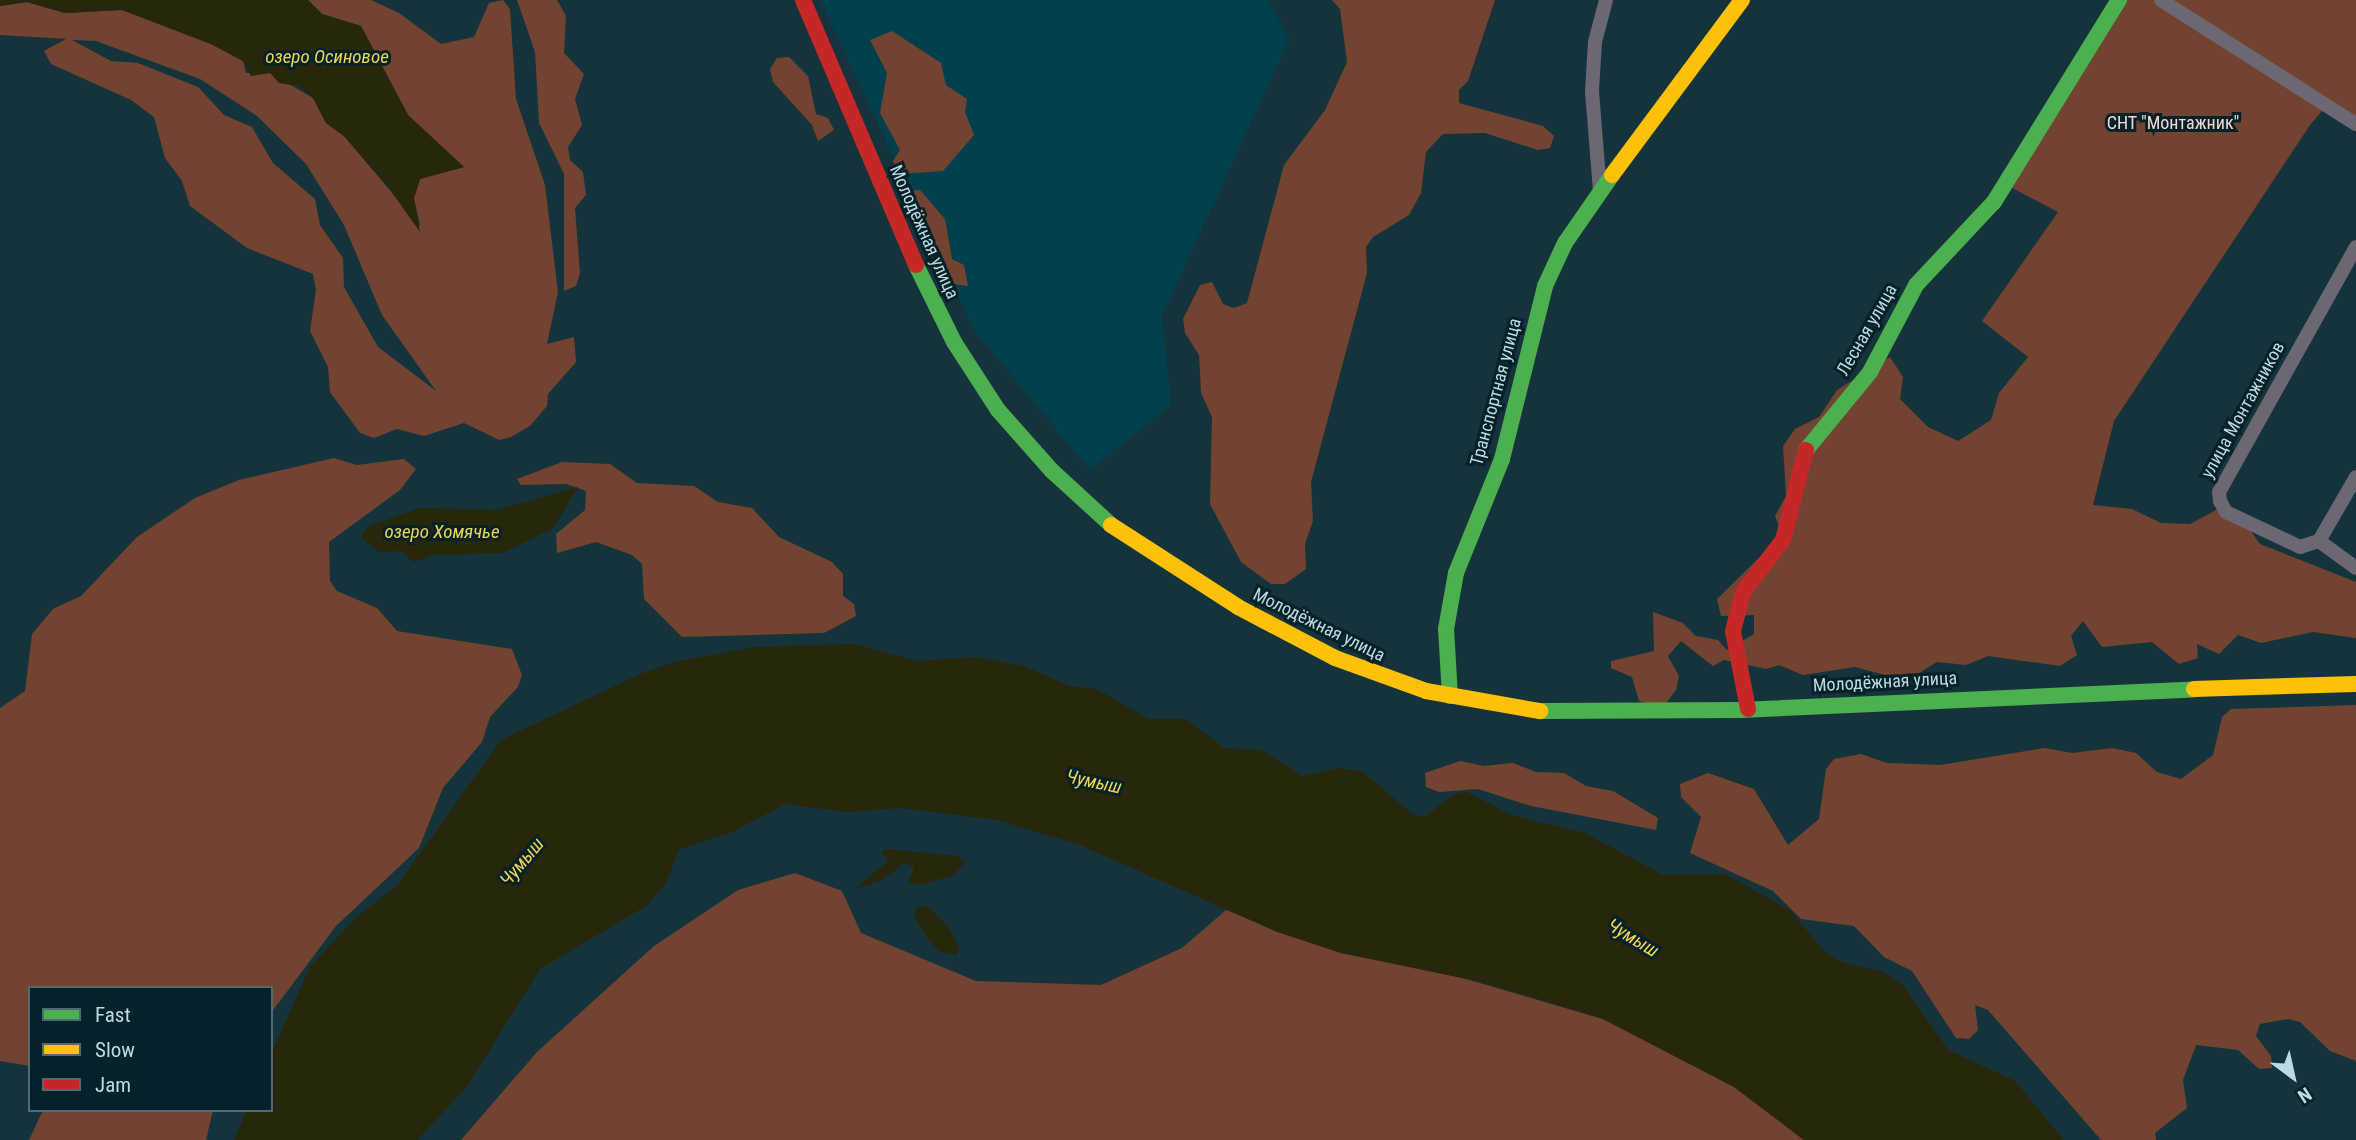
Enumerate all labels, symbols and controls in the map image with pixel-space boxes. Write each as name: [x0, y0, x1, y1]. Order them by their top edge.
water label: озеро Осиновое: [265, 46, 389, 68]
park label: СНТ "Монтажник": [2107, 112, 2239, 134]
street label: Молодёжная улица: [885, 162, 963, 302]
street label: Лесная улица: [1832, 280, 1902, 380]
street label: Транспортная улица: [1466, 316, 1526, 468]
street label: улица Монтажников: [2197, 338, 2289, 482]
water label: озеро Хомячье: [384, 521, 500, 543]
street label: Молодёжная улица: [1249, 584, 1389, 666]
street label: Молодёжная улица: [1812, 667, 1958, 697]
water label: Чумыш: [1064, 765, 1124, 799]
water label: Чумыш: [495, 833, 549, 891]
water label: Чумыш: [1603, 914, 1663, 962]
legend: [28, 986, 273, 1112]
text: Fast: [95, 1003, 131, 1027]
text: Slow: [95, 1038, 135, 1062]
north arrow: [2258, 1042, 2328, 1112]
text: Jam: [95, 1073, 131, 1097]
text: N: [2294, 1082, 2316, 1108]

